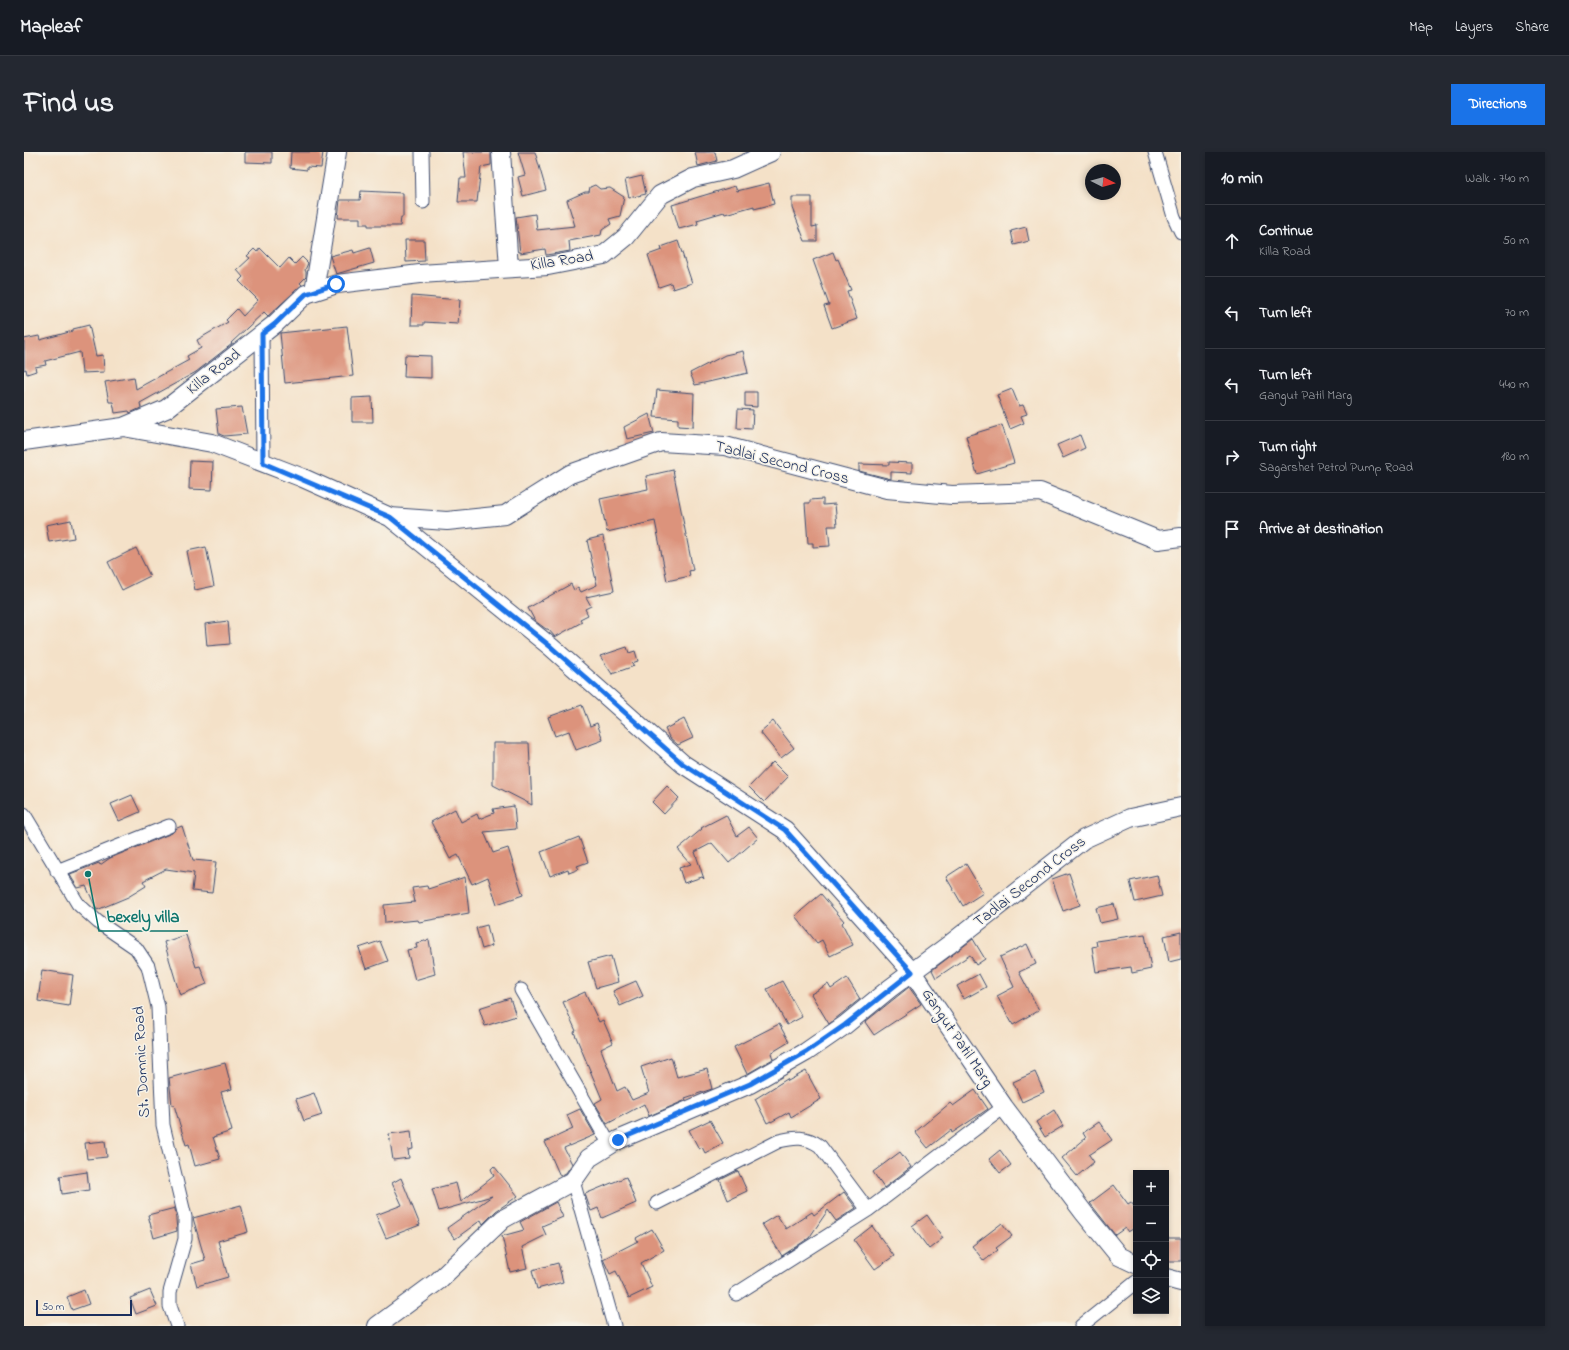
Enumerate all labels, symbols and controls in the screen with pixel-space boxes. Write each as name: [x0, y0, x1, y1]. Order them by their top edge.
text: Mapleaf: [20, 14, 82, 41]
text: Map: [1409, 17, 1433, 38]
text: Layers: [1455, 17, 1493, 38]
text: Share: [1515, 17, 1549, 38]
text: Find us: [24, 84, 114, 125]
button: Directions: [1451, 84, 1545, 125]
north arrow: [1085, 164, 1121, 200]
text: 10 min: [1221, 166, 1263, 191]
text: Walk · 740 m: [1465, 169, 1529, 188]
text: Continue: [1259, 220, 1313, 242]
icon: ahead: [1221, 230, 1243, 252]
text: 50 m: [1503, 231, 1529, 250]
text: Killa Road: [1259, 242, 1311, 261]
street label: Killa Road: [529, 244, 595, 278]
route start: [327, 275, 345, 293]
icon: left: [1221, 302, 1243, 324]
text: Turn left: [1259, 302, 1312, 324]
text: 70 m: [1505, 303, 1529, 322]
street label: Killa Road: [182, 343, 246, 401]
text: Turn left: [1259, 364, 1312, 386]
icon: left: [1221, 374, 1243, 396]
text: 440 m: [1499, 375, 1529, 394]
text: Gangut Patil Marg: [1259, 386, 1352, 405]
street label: Tadlai Second Cross: [713, 435, 851, 491]
text: Turn right: [1259, 436, 1317, 458]
icon: right: [1221, 446, 1243, 468]
text: 180 m: [1501, 447, 1529, 466]
text: Sagarshet Petrol Pump Road: [1259, 458, 1413, 477]
icon: arrive: [1221, 518, 1243, 540]
text: Arrive at destination: [1259, 518, 1383, 540]
street label: Tadlai Second Cross: [969, 830, 1091, 934]
callout: bexely villa: [99, 902, 188, 931]
text: bexely villa: [107, 905, 179, 932]
street label: Gangut Patil Marg: [915, 984, 999, 1092]
street label: St. Domnic Road: [127, 1005, 157, 1119]
route end: [609, 1131, 627, 1149]
map controls: [1133, 1170, 1169, 1314]
button: +: [1133, 1170, 1169, 1206]
button: −: [1133, 1206, 1169, 1242]
button: locate: [1133, 1242, 1169, 1278]
button: layers: [1133, 1278, 1169, 1314]
scale bar: [36, 1298, 132, 1317]
text: 50 m: [42, 1299, 64, 1315]

